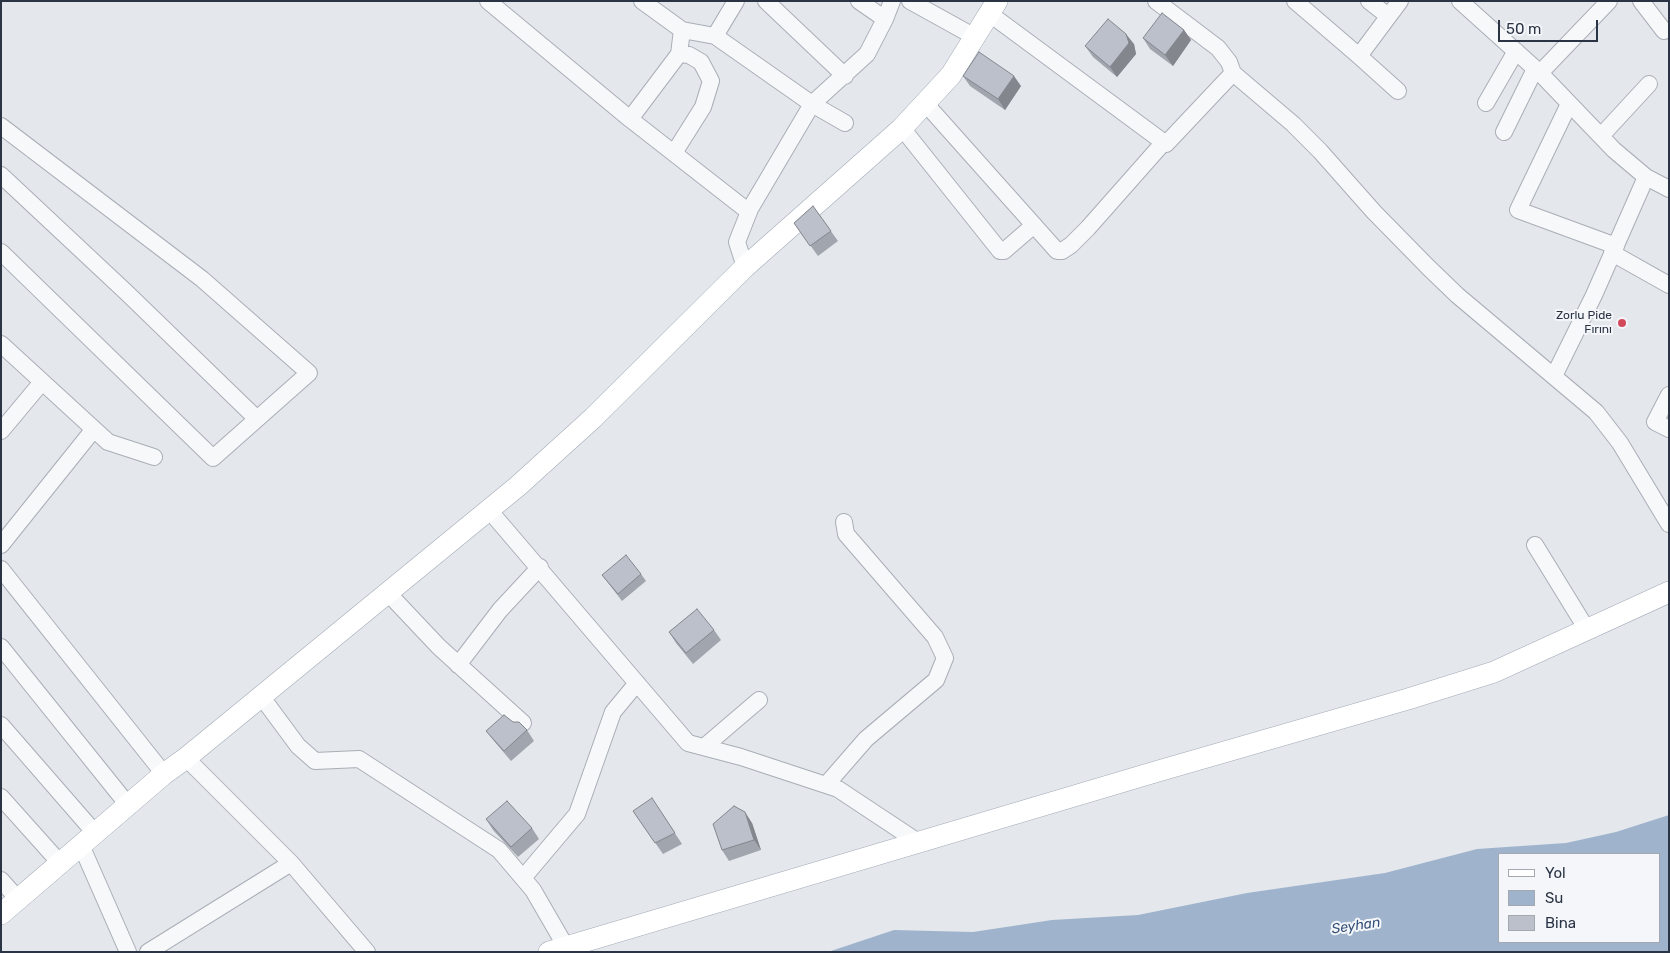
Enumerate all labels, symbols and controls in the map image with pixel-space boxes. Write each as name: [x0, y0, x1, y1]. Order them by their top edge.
scale bar: [1500, 10, 1600, 42]
text: 50 m: [1506, 20, 1541, 38]
place label: Zorlu Pide Fırını: [1556, 309, 1612, 337]
marker: Zorlu Pide Fırını: [1616, 317, 1628, 329]
legend: [1498, 853, 1660, 943]
text: Yol: [1545, 864, 1566, 882]
text: Su: [1545, 889, 1563, 907]
water label: Seyhan: [1330, 914, 1382, 938]
text: Bina: [1545, 914, 1576, 932]

